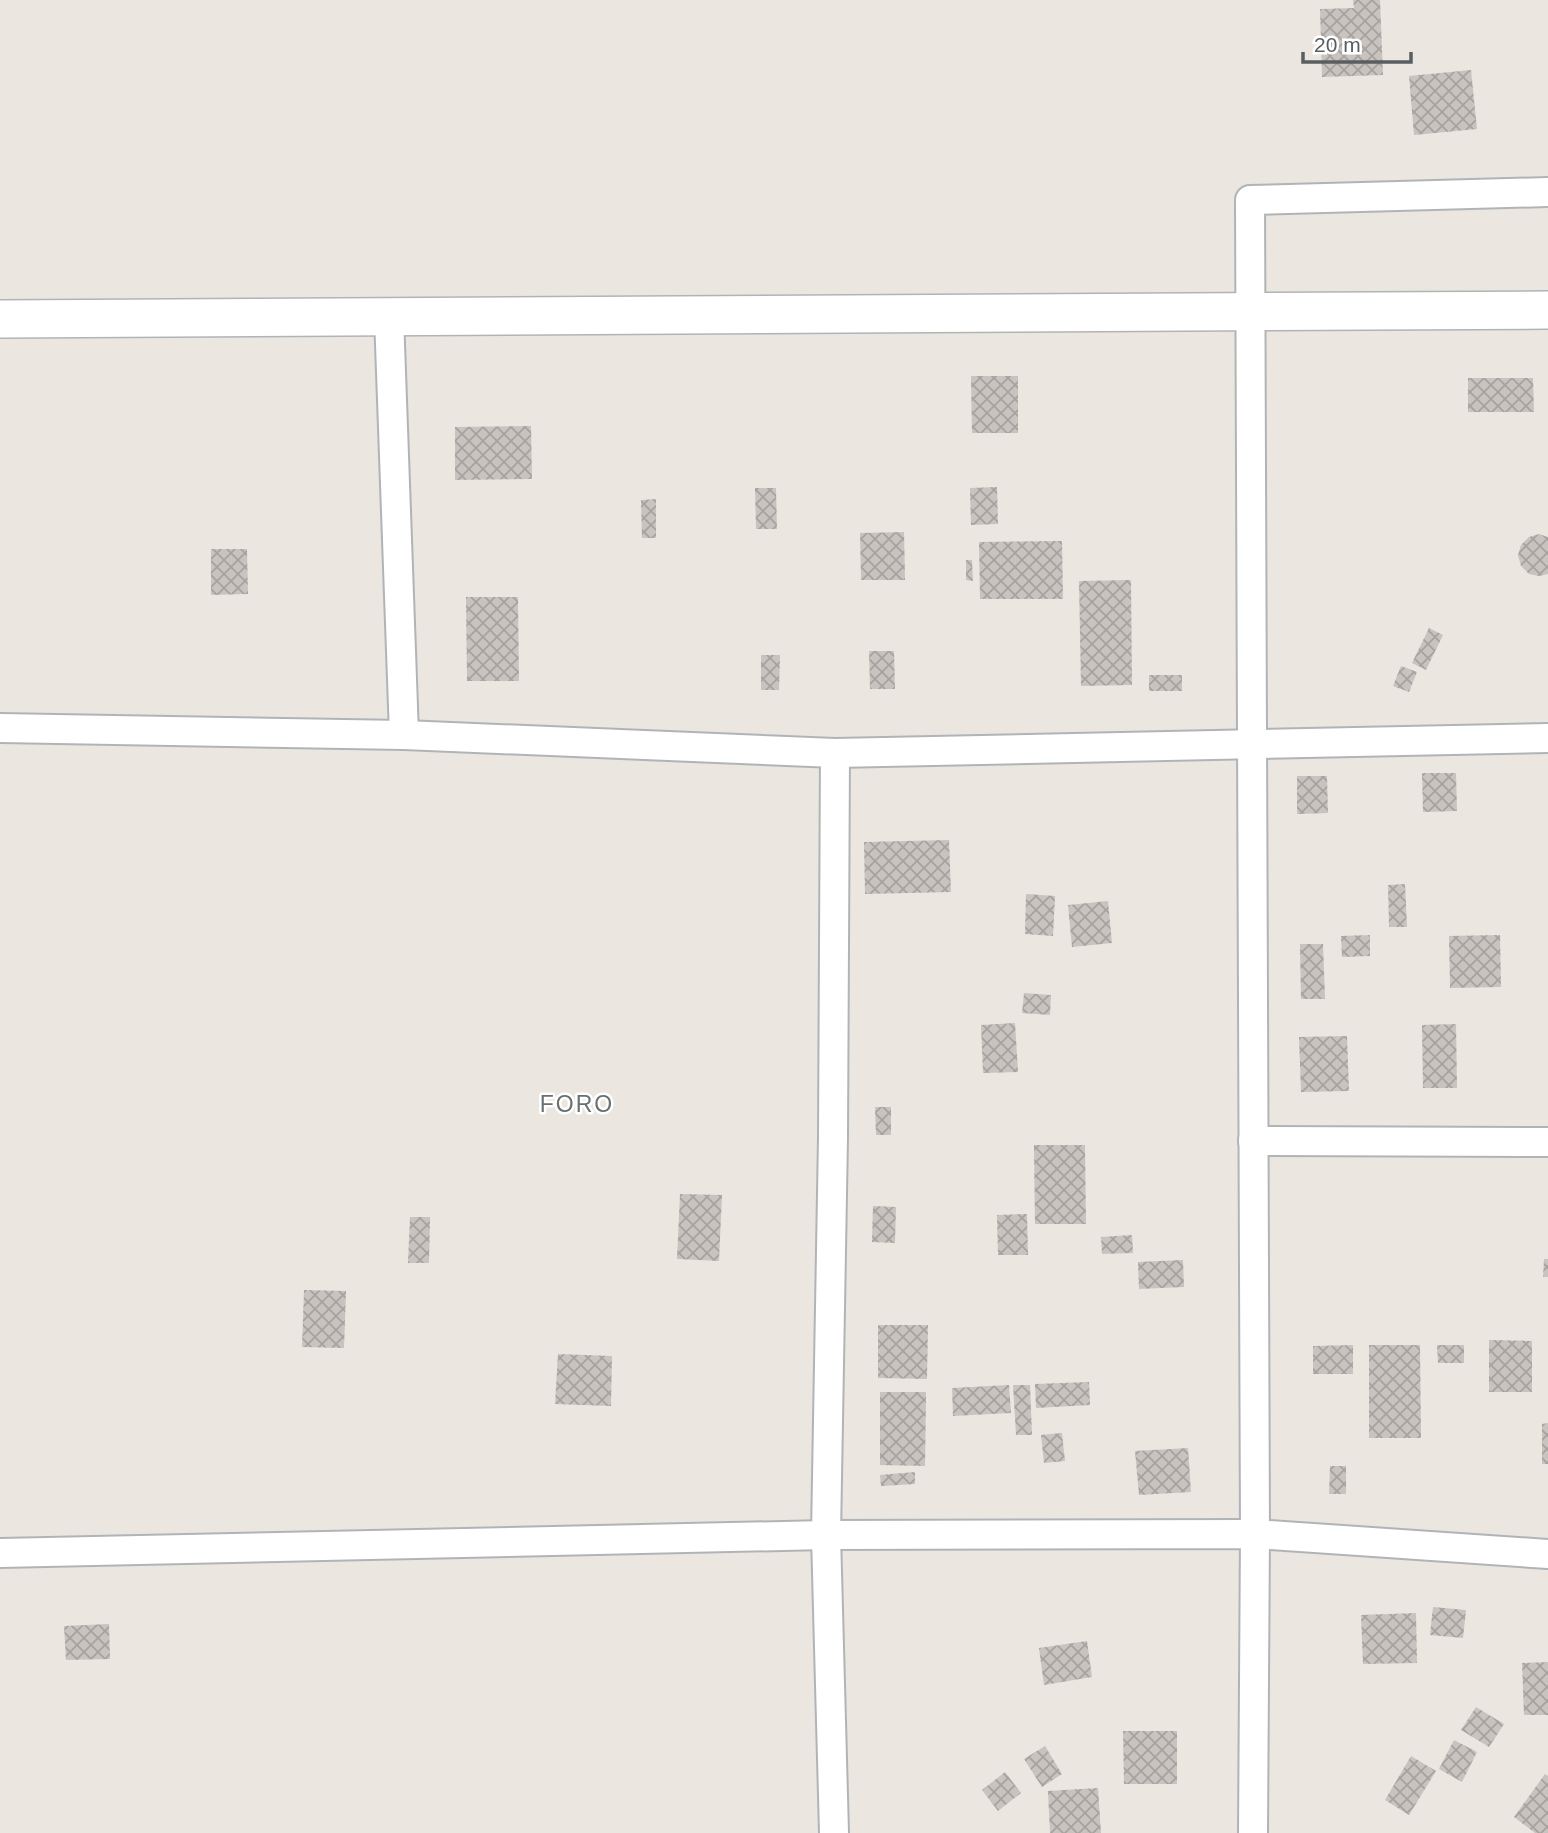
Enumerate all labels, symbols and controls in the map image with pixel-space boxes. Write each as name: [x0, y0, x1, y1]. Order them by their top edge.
scale bar: [1303, 21, 1412, 65]
text: 20 m: [1314, 33, 1361, 56]
district label: FORO: [540, 1091, 614, 1117]

